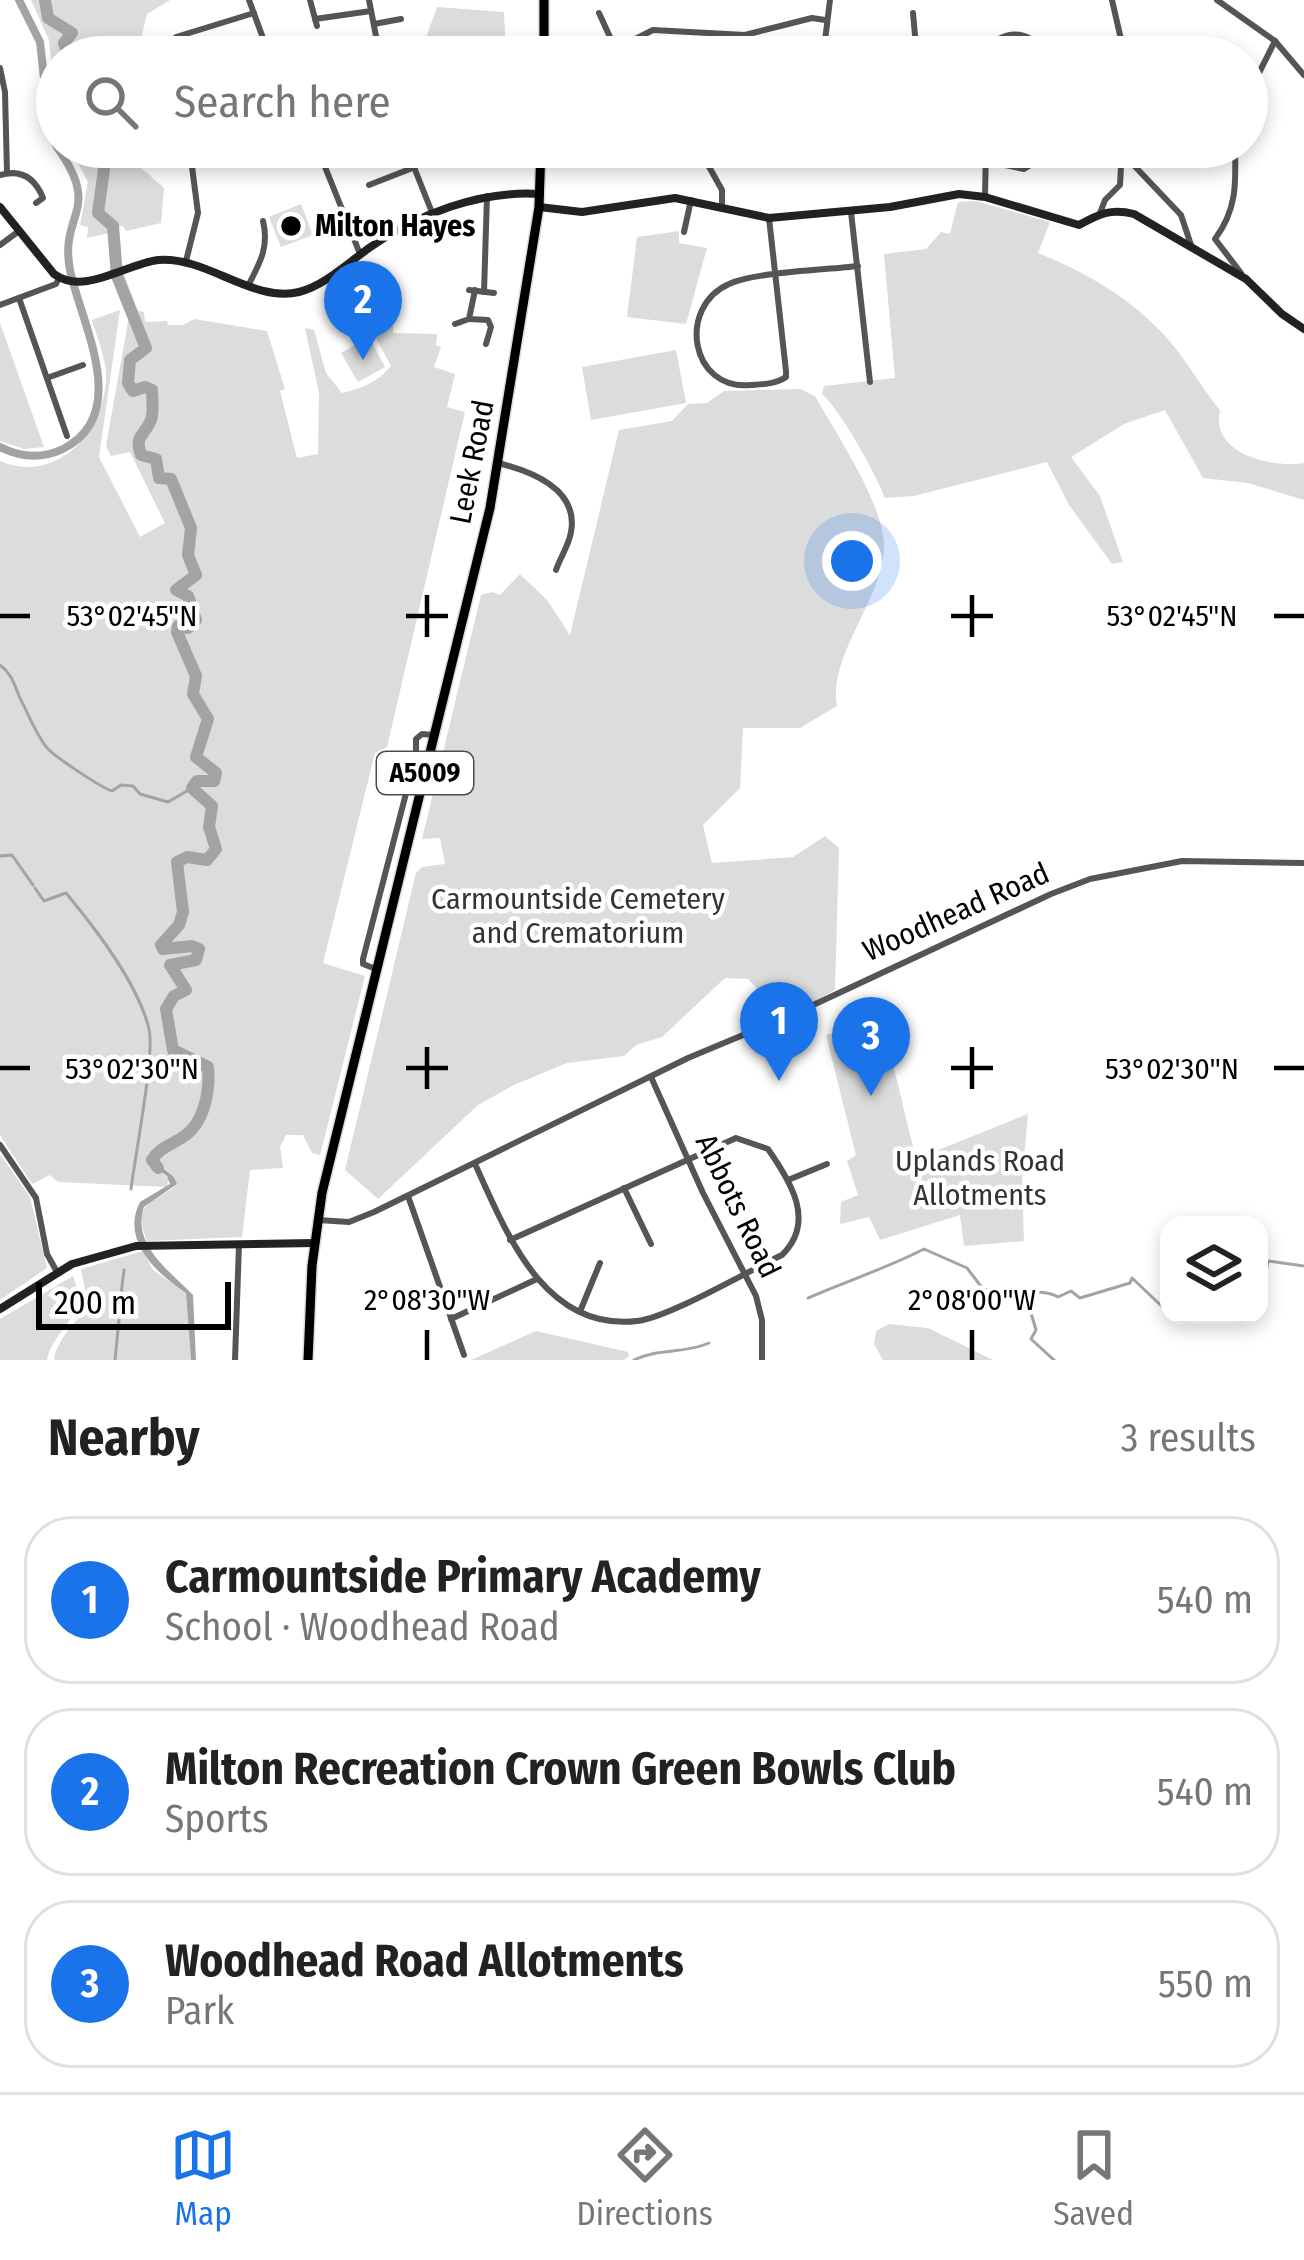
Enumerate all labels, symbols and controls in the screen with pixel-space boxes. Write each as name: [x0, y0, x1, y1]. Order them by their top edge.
search box: [36, 36, 1268, 168]
icon: search: [78, 69, 144, 135]
text: Search here: [174, 75, 391, 129]
place label: Milton Hayes: [315, 208, 475, 244]
marker: Milton Hayes: [278, 213, 304, 239]
pin: 2: [324, 261, 402, 360]
street label: Leek Road: [442, 397, 502, 527]
your location: [822, 531, 882, 591]
text: 53°02'45"N: [66, 598, 198, 634]
text: 53°02'45"N: [1106, 598, 1238, 634]
road number: A5009: [377, 752, 473, 794]
street label: Woodhead Road: [857, 855, 1055, 969]
park label: Carmountside Cemetery and Crematorium: [431, 881, 726, 951]
pin: 1: [740, 982, 818, 1081]
pin: 3: [832, 997, 910, 1096]
text: 53°02'30"N: [65, 1051, 199, 1087]
text: 53°02'30"N: [1105, 1051, 1239, 1087]
street label: Abbots Road: [688, 1128, 788, 1284]
park label: Uplands Road Allotments: [895, 1143, 1065, 1213]
map controls: [1160, 1216, 1268, 1324]
button: layers: [1160, 1216, 1268, 1324]
scale bar: [36, 1276, 231, 1329]
text: 2°08'30"W: [364, 1282, 490, 1318]
text: 2°08'00"W: [908, 1282, 1036, 1318]
text: 200 m: [54, 1283, 136, 1323]
text: Nearby: [48, 1407, 200, 1469]
text: 3 results: [1121, 1415, 1256, 1461]
text: Carmountside Primary Academy: [165, 1550, 761, 1604]
text: 1: [82, 1577, 98, 1623]
text: 540 m: [1157, 1577, 1253, 1623]
text: School · Woodhead Road: [165, 1604, 560, 1650]
text: Milton Recreation Crown Green Bowls Club: [165, 1742, 956, 1796]
text: 2: [81, 1769, 99, 1815]
text: 540 m: [1157, 1769, 1253, 1815]
text: Sports: [165, 1796, 269, 1842]
text: Woodhead Road Allotments: [165, 1934, 684, 1988]
text: 3: [81, 1961, 99, 2007]
text: 550 m: [1158, 1961, 1253, 2007]
text: Park: [165, 1988, 234, 2034]
tab: Map: [170, 2122, 236, 2234]
tab: Directions: [576, 2122, 713, 2234]
tab: Saved: [1053, 2122, 1134, 2234]

